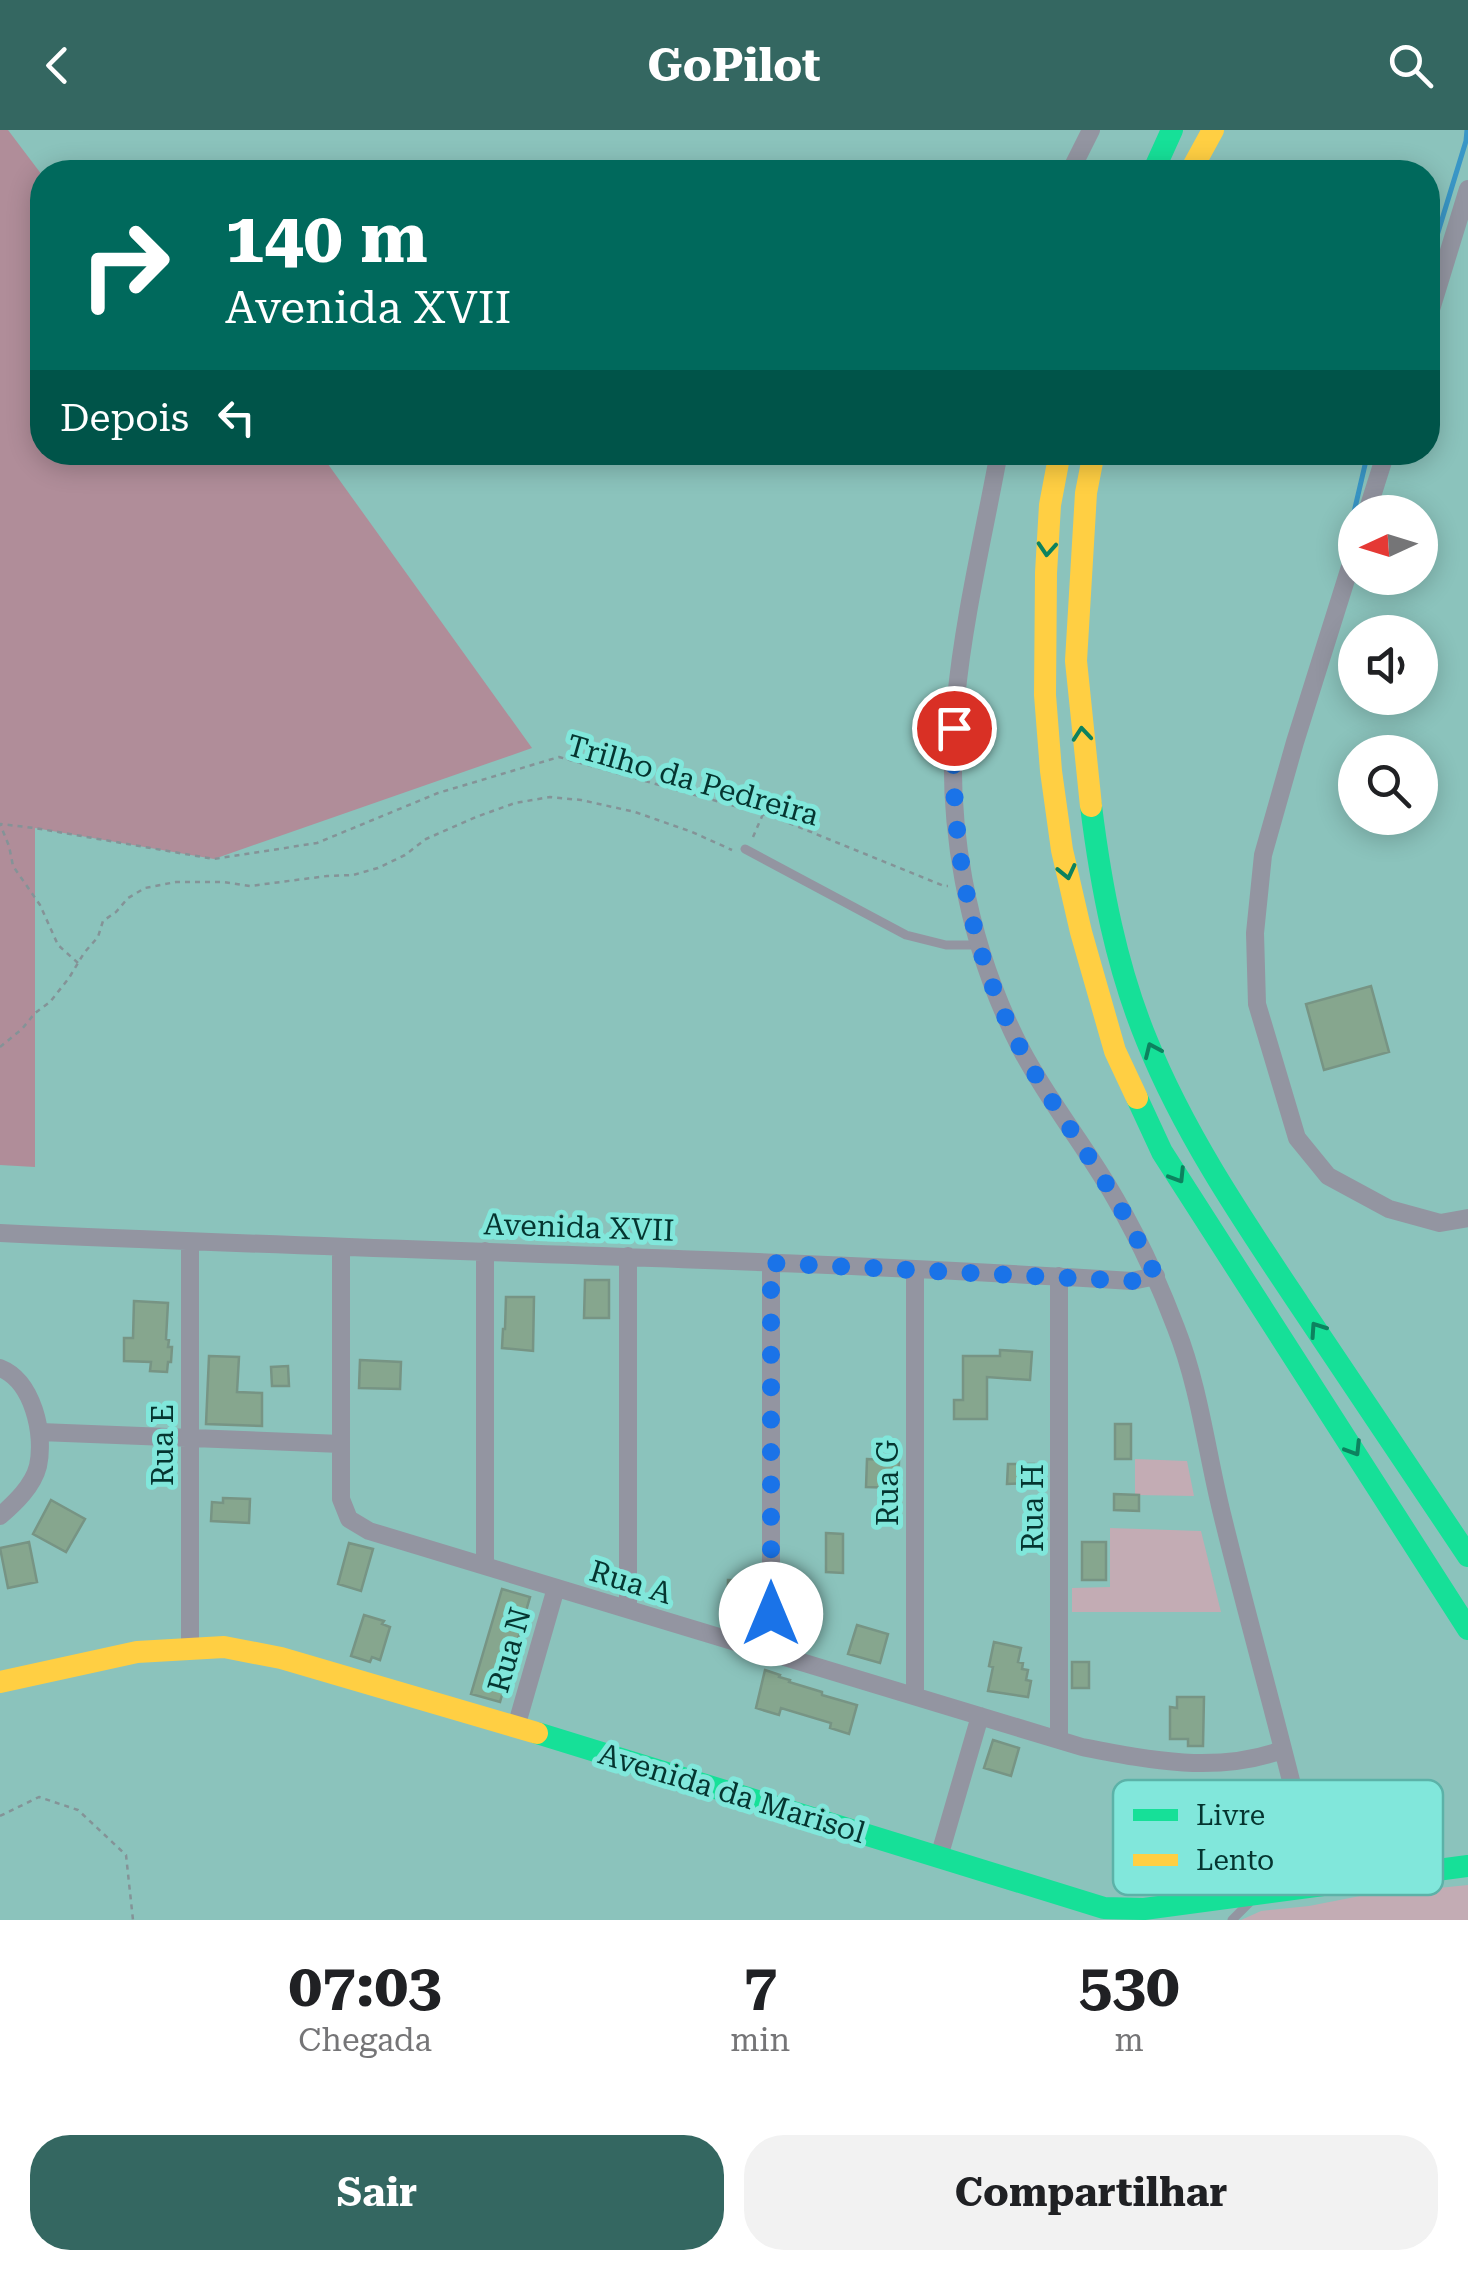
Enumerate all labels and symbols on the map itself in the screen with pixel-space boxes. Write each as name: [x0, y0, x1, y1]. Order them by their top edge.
north arrow: [1338, 495, 1438, 595]
one-way arrow: [1037, 541, 1058, 557]
pin: [912, 686, 997, 771]
one-way arrow: [1072, 726, 1094, 742]
street label: Trilho da Pedreira: [563, 727, 823, 833]
one-way arrow: [1055, 863, 1076, 880]
one-way arrow: [1144, 1042, 1164, 1060]
one-way arrow: [1165, 1165, 1184, 1183]
street label: Avenida XVII: [483, 1206, 675, 1248]
one-way arrow: [1311, 1322, 1329, 1341]
street label: Rua E: [145, 1404, 180, 1486]
one-way arrow: [1342, 1438, 1361, 1456]
street label: Rua G: [870, 1440, 905, 1526]
street label: Rua H: [1015, 1464, 1050, 1552]
street label: Rua A: [586, 1553, 676, 1611]
position arrow: [719, 1562, 823, 1666]
street label: Rua N: [480, 1603, 538, 1697]
street label: Avenida da Marisol: [595, 1736, 869, 1850]
legend: [1113, 1780, 1443, 1895]
text: Livre: [1196, 1799, 1265, 1832]
text: Lento: [1196, 1844, 1274, 1877]

